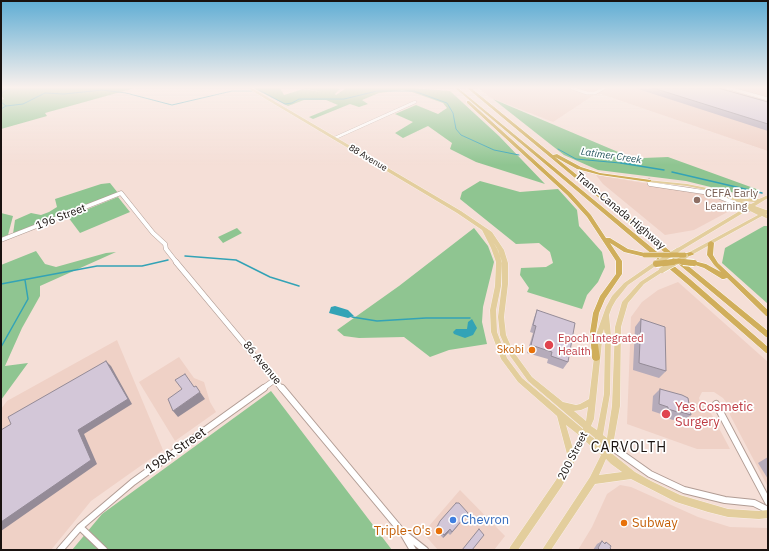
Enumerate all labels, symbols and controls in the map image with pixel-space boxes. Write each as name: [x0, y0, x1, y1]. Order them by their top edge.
street label: 88 Avenue: [347, 142, 389, 174]
water label: Latimer Creek: [580, 146, 642, 166]
street label: Trans-Canada Highway: [572, 169, 668, 253]
place label: CEFA Early Learning: [705, 187, 758, 213]
marker: CEFA Early Learning: [692, 195, 702, 205]
street label: 196 Street: [34, 201, 88, 233]
place label: Epoch Integrated Health: [558, 332, 644, 358]
street label: 86 Avenue: [240, 339, 284, 387]
marker: Epoch Integrated Health: [543, 339, 555, 351]
place label: Skobi: [497, 343, 524, 357]
marker: Skobi: [527, 345, 537, 355]
place label: Yes Cosmetic Surgery: [675, 399, 753, 430]
marker: Yes Cosmetic Surgery: [660, 408, 672, 420]
street label: 198A Street: [143, 424, 209, 478]
street label: 200 Street: [555, 430, 591, 482]
district label: CARVOLTH: [591, 440, 667, 456]
place label: Chevron: [461, 512, 509, 528]
marker: Chevron: [448, 515, 458, 525]
place label: Subway: [632, 515, 678, 531]
marker: Subway: [619, 518, 629, 528]
place label: Triple-O's: [374, 523, 431, 539]
marker: Triple-O's: [434, 526, 444, 536]

